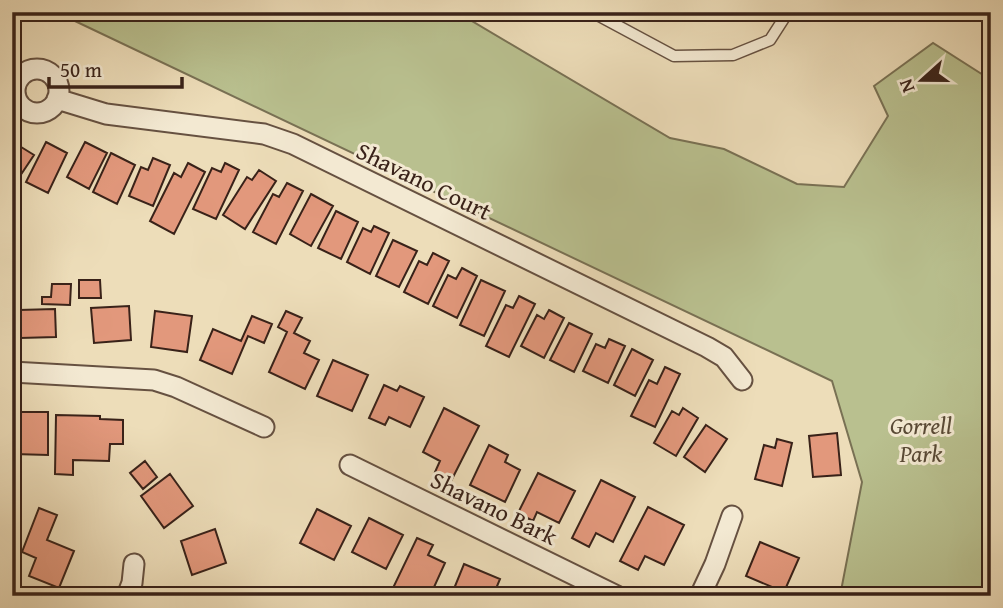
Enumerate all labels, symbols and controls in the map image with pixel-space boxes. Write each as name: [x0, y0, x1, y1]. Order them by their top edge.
scale bar: [49, 46, 182, 90]
north arrow: [888, 46, 958, 116]
text: 50 m: [60, 54, 102, 85]
text: N: [891, 75, 921, 97]
street label: Shavano Court: [350, 133, 498, 229]
park label: Gorrell Park: [890, 408, 952, 471]
street label: Shavano Bark: [425, 462, 564, 554]

